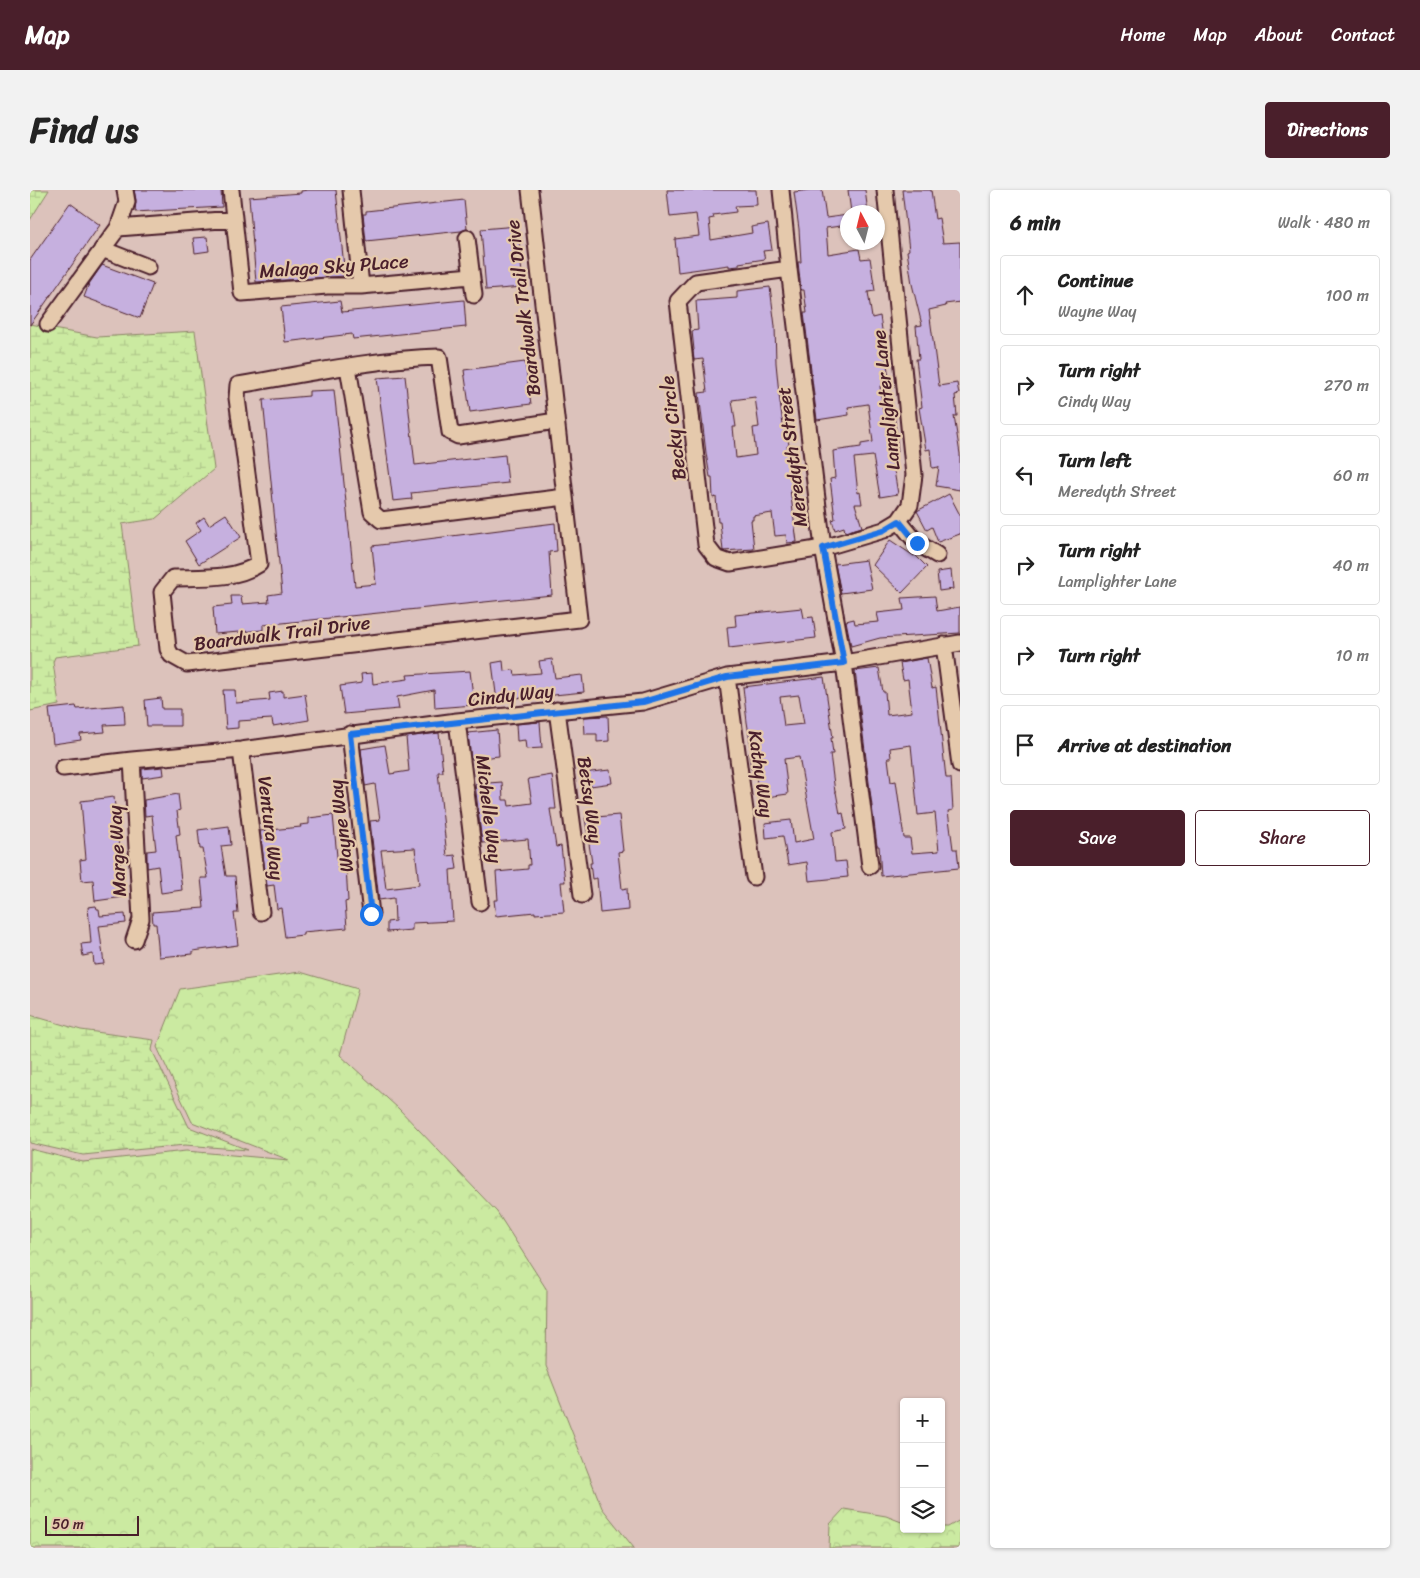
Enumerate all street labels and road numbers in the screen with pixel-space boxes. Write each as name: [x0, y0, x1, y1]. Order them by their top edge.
street label: Boardwalk Trail Drive: [496, 218, 550, 398]
street label: Malaga Sky PLace: [258, 244, 410, 288]
street label: Lamplighter Lane: [862, 328, 910, 472]
street label: Becky Circle: [650, 374, 696, 482]
street label: Meredyth Street: [767, 385, 817, 529]
street label: Boardwalk Trail Drive: [192, 606, 372, 660]
street label: Cindy Way: [466, 674, 556, 716]
street label: Kathy Way: [739, 728, 784, 820]
street label: Michelle Way: [466, 753, 512, 865]
street label: Betsy Way: [568, 754, 612, 846]
street label: Ventura Way: [248, 774, 294, 882]
street label: Wayne Way: [319, 777, 363, 874]
street label: Marge Way: [98, 804, 136, 897]

